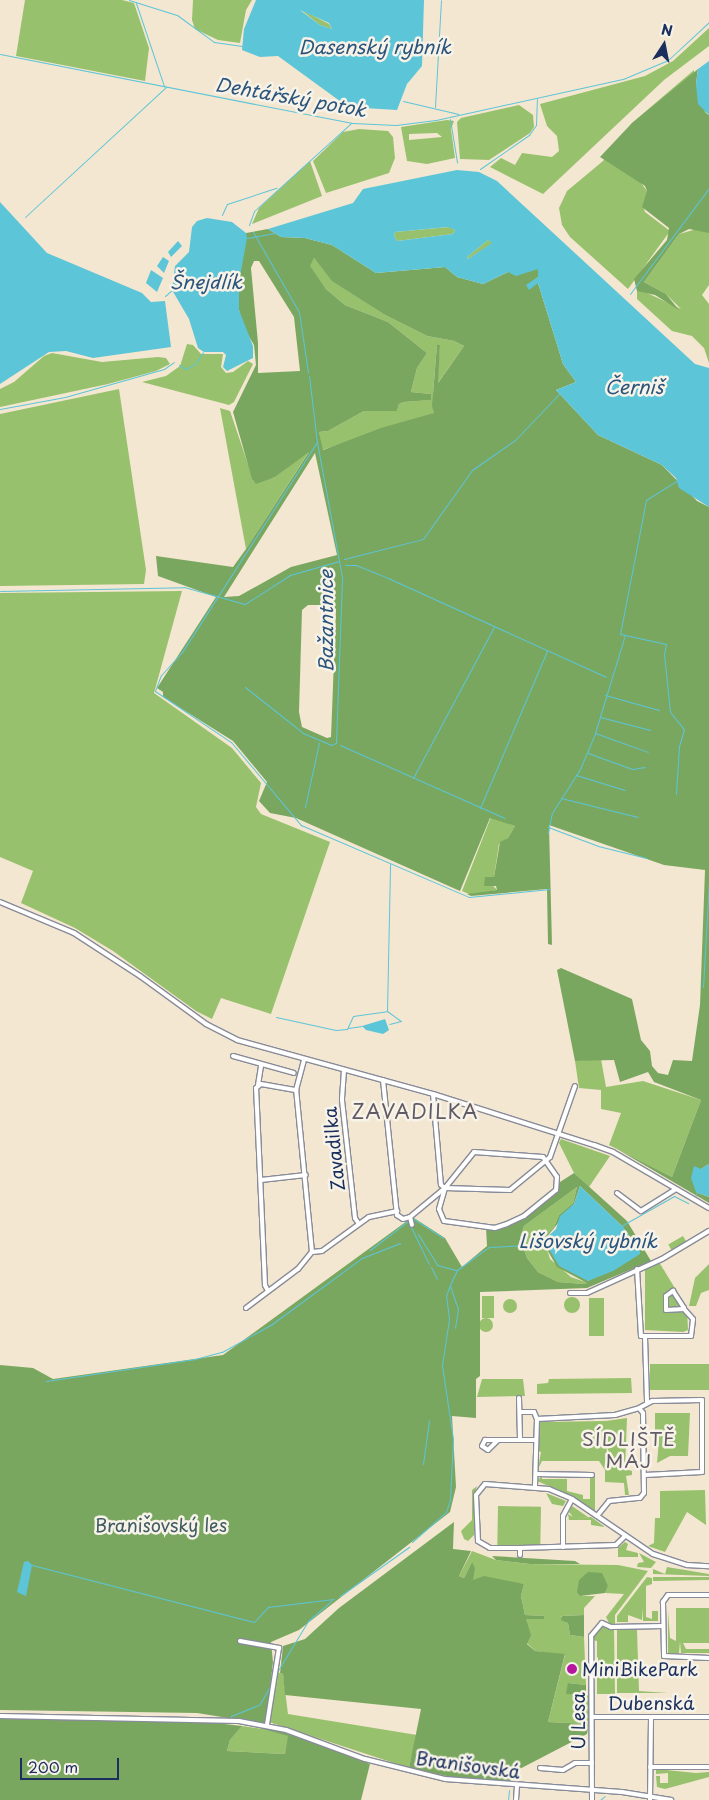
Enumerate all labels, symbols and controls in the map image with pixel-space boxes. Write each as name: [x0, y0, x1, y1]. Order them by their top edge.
text: N: [660, 18, 674, 41]
north arrow: [639, 20, 689, 70]
water label: Dasenský rybník: [298, 36, 452, 58]
water label: Dehtářský potok: [213, 72, 369, 122]
water label: Šnejdlík: [170, 271, 242, 293]
water label: Černiš: [605, 376, 663, 398]
water label: Bažantnice: [315, 570, 337, 672]
district label: ZAVADILKA: [351, 1099, 479, 1123]
street label: Zavadilka: [319, 1106, 349, 1192]
water label: Lišovský rybník: [518, 1230, 658, 1252]
district label: SÍDLIŠTĚ MÁJ: [582, 1428, 676, 1472]
park label: Branišovský les: [94, 1514, 228, 1536]
place label: MiniBikePark: [582, 1658, 698, 1680]
marker: MiniBikePark: [566, 1663, 578, 1675]
street label: U Lesa: [567, 1692, 589, 1750]
street label: Dubenská: [608, 1692, 694, 1714]
street label: Branišovská: [414, 1747, 522, 1783]
scale bar: [22, 1748, 121, 1780]
text: 200 m: [28, 1755, 78, 1778]

